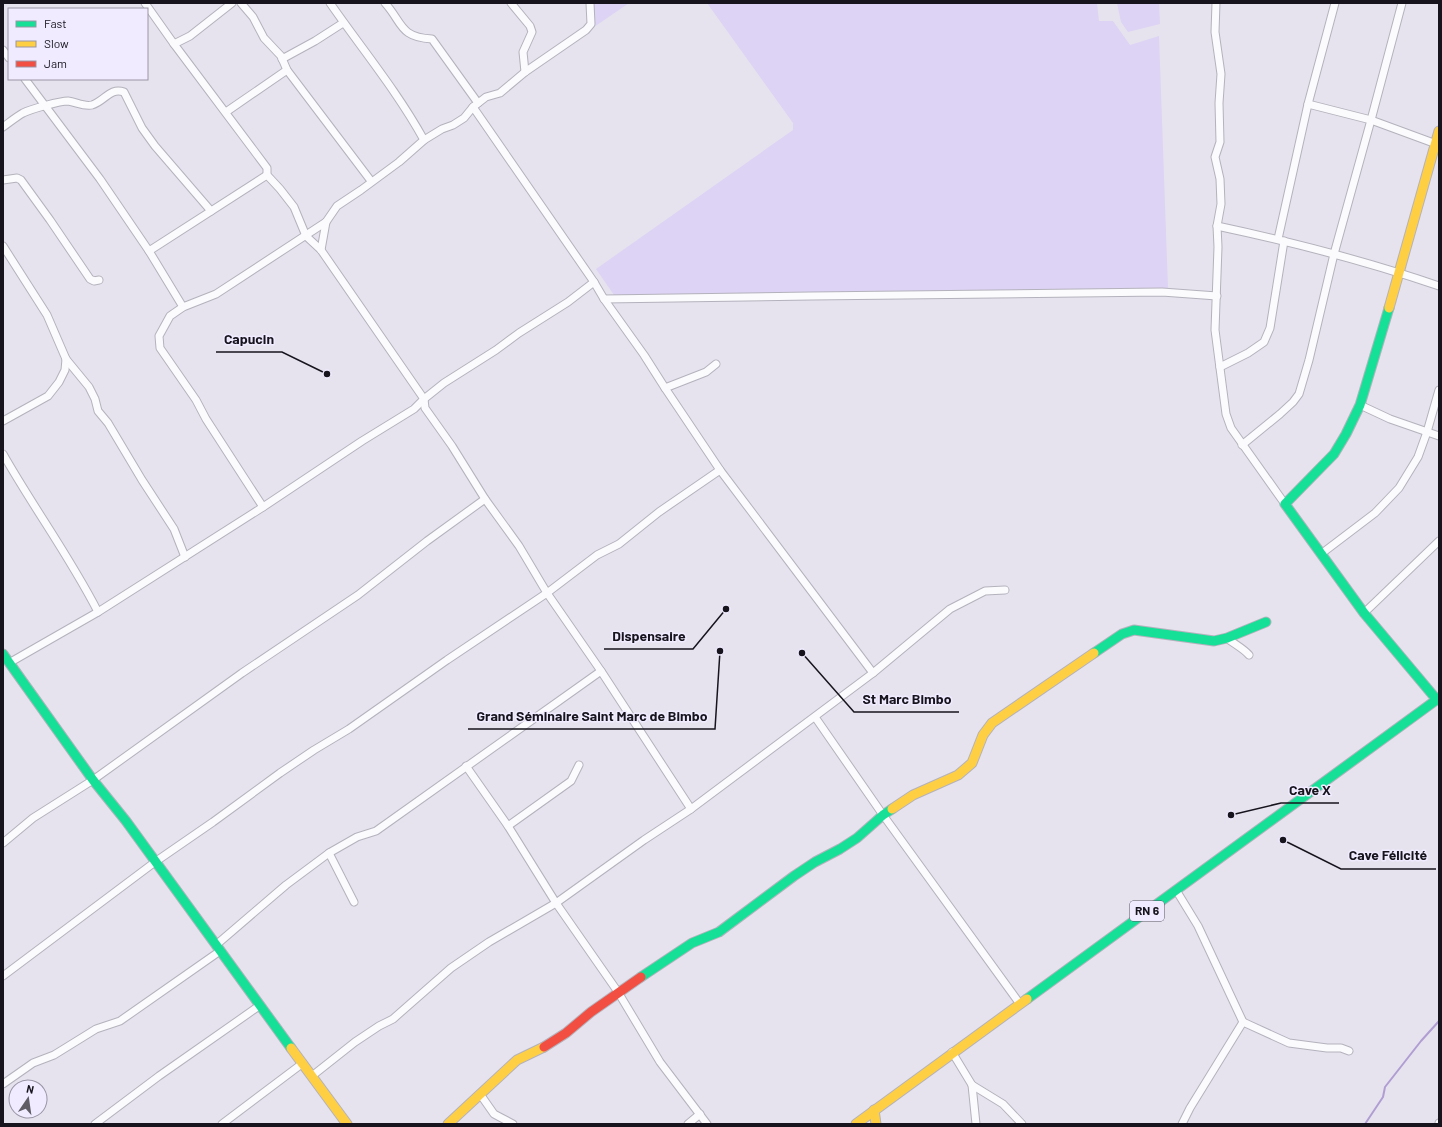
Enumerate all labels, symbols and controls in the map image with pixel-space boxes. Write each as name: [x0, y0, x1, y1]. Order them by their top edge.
legend: [8, 8, 148, 80]
text: Fast: [44, 16, 67, 30]
text: Slow: [44, 36, 69, 50]
text: Jam: [44, 56, 67, 70]
callout: Capucin: [216, 326, 282, 352]
text: Capucin: [224, 330, 274, 347]
callout: Dispensaire: [604, 623, 693, 649]
text: Dispensaire: [612, 627, 686, 644]
callout: St Marc Bimbo: [854, 686, 959, 712]
text: St Marc Bimbo: [863, 690, 952, 707]
callout: Grand Séminaire Saint Marc de Bimbo: [468, 703, 715, 729]
text: Grand Séminaire Saint Marc de Bimbo: [477, 707, 708, 724]
callout: Cave X: [1281, 777, 1339, 803]
text: Cave X: [1289, 781, 1331, 798]
callout: Cave Félicité: [1341, 843, 1436, 869]
text: Cave Félicité: [1349, 846, 1428, 863]
road number: RN 6: [1130, 901, 1164, 921]
north arrow: [8, 1079, 48, 1119]
text: N: [25, 1082, 35, 1096]

